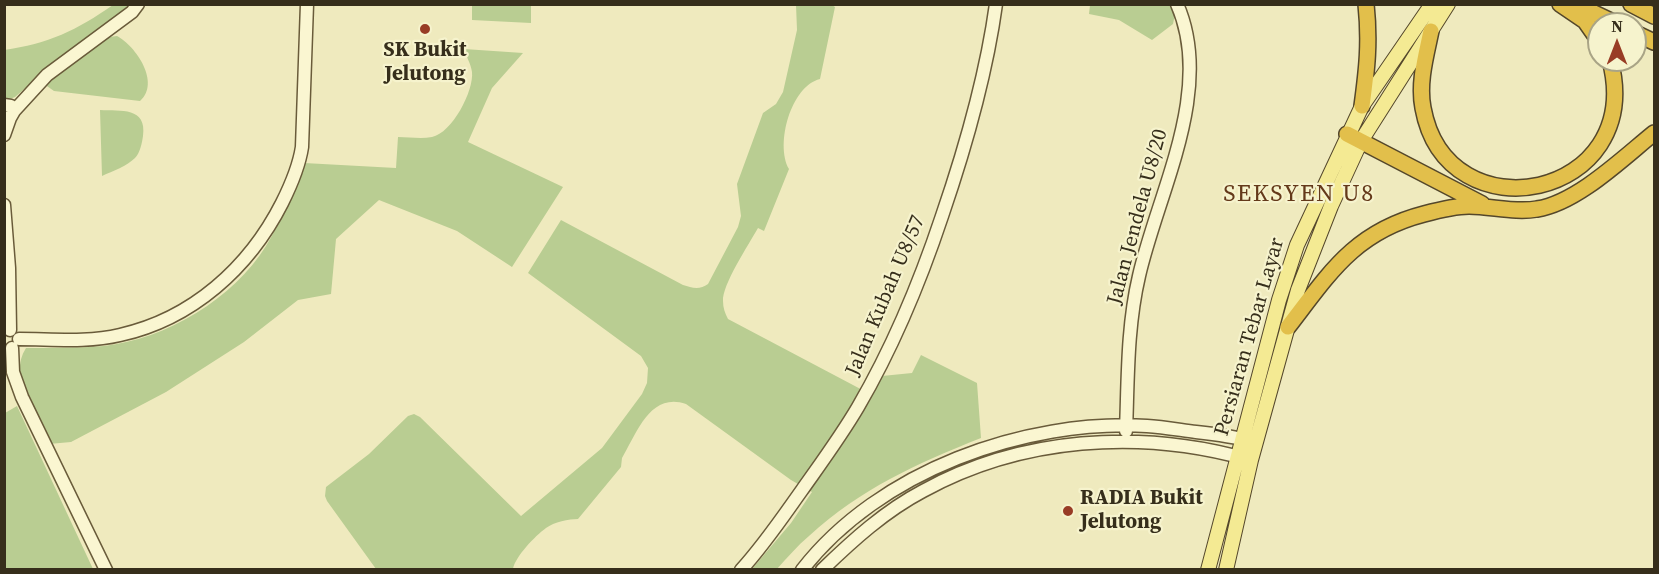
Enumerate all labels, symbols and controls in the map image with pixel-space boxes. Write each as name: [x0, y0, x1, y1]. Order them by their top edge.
north arrow: [1587, 12, 1647, 72]
text: N: [1611, 15, 1623, 37]
marker: SK Bukit Jelutong: [418, 22, 432, 36]
place label: SK Bukit Jelutong: [383, 38, 467, 88]
street label: Jalan Jendela U8/20: [1102, 126, 1174, 308]
district label: SEKSYEN U8: [1223, 181, 1375, 209]
street label: Jalan Kubah U8/57: [841, 212, 931, 380]
street label: Persiaran Tebar Layar: [1210, 235, 1290, 439]
place label: RADIA Bukit Jelutong: [1080, 486, 1203, 536]
marker: RADIA Bukit Jelutong: [1061, 504, 1075, 518]

